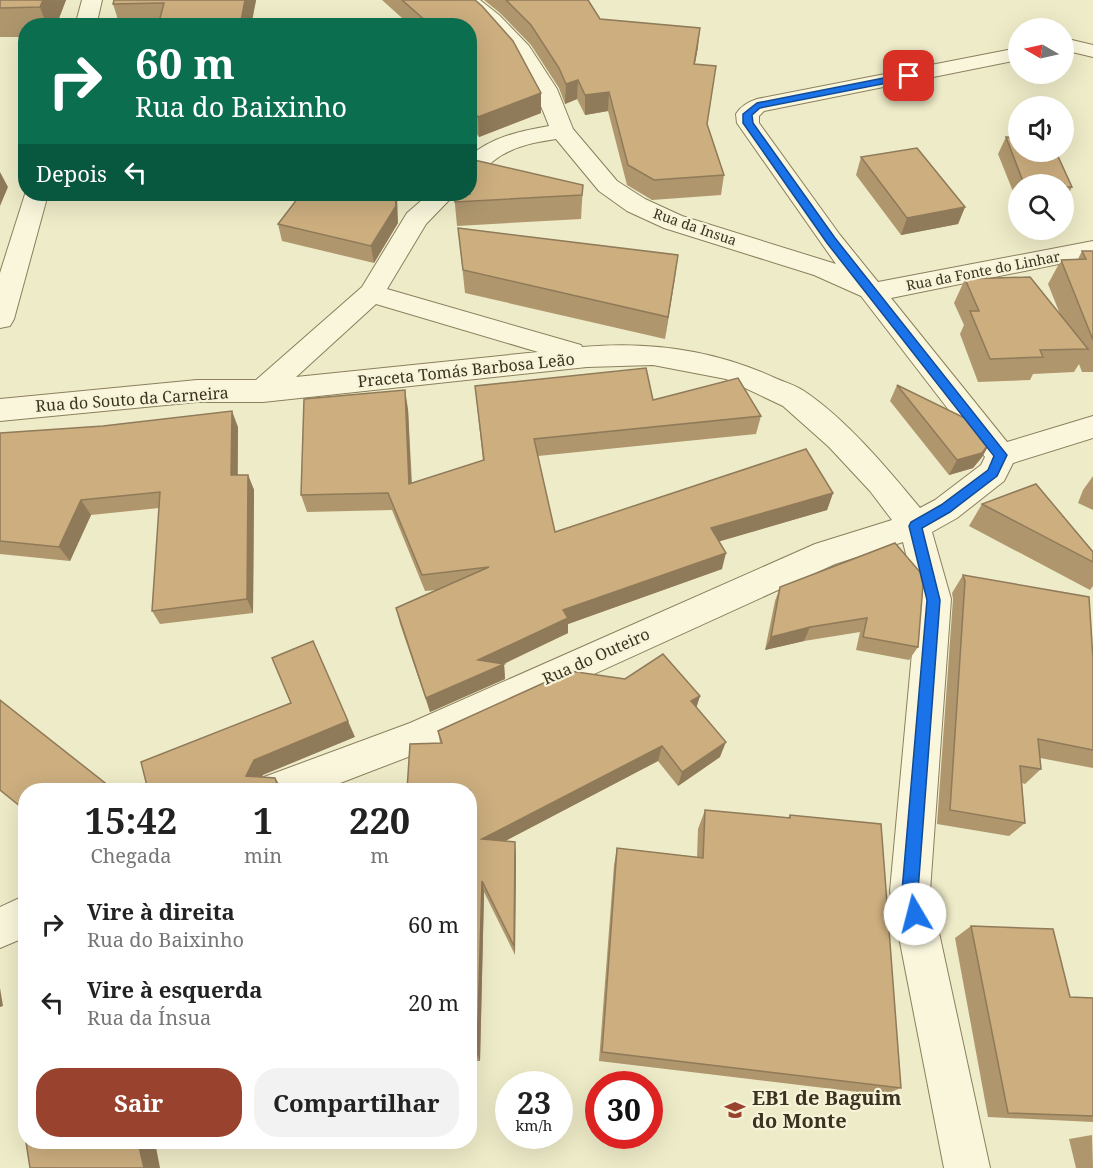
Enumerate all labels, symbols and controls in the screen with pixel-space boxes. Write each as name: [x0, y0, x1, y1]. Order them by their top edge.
north arrow: [1008, 18, 1074, 84]
map controls: [1008, 18, 1074, 240]
text: 60 m: [135, 34, 235, 91]
icon: right: [36, 42, 114, 120]
pin: [883, 50, 934, 101]
icon: arrive: [892, 59, 925, 92]
text: Rua do Baixinho: [135, 88, 347, 125]
button: sound: [1008, 96, 1074, 162]
icon: left: [119, 156, 152, 189]
text: Depois: [36, 158, 107, 188]
button: search: [1008, 174, 1074, 240]
street label: Rua da Insua: [651, 203, 739, 250]
street label: Rua da Fonte do Linhar: [904, 246, 1062, 295]
street label: Praceta Tomás Barbosa Leão: [356, 348, 576, 392]
street label: Rua do Souto da Carneira: [35, 381, 229, 417]
street label: Rua do Outeiro: [539, 623, 653, 689]
text: 15:42: [85, 796, 177, 845]
text: 1: [253, 796, 273, 845]
text: 220: [349, 796, 410, 845]
text: Chegada: [90, 842, 172, 869]
text: min: [244, 842, 282, 869]
text: m: [370, 842, 389, 869]
position arrow: [883, 882, 947, 946]
text: Vire à direita: [87, 896, 235, 926]
icon: right: [36, 908, 69, 941]
text: 60 m: [408, 909, 459, 939]
text: Rua do Baixinho: [87, 926, 244, 953]
text: Vire à esquerda: [87, 974, 263, 1004]
icon: left: [36, 986, 69, 1019]
text: 20 m: [408, 987, 459, 1017]
text: Rua da Ínsua: [87, 1004, 211, 1031]
button: Sair: [36, 1068, 242, 1137]
button: Compartilhar: [254, 1068, 459, 1137]
speed limit sign: 30: [585, 1071, 663, 1149]
text: 23: [517, 1082, 551, 1123]
place label: EB1 de Baguim do Monte: [752, 1084, 902, 1134]
school or university icon: EB1 de Baguim do Monte: [723, 1098, 747, 1122]
text: km/h: [516, 1115, 552, 1135]

